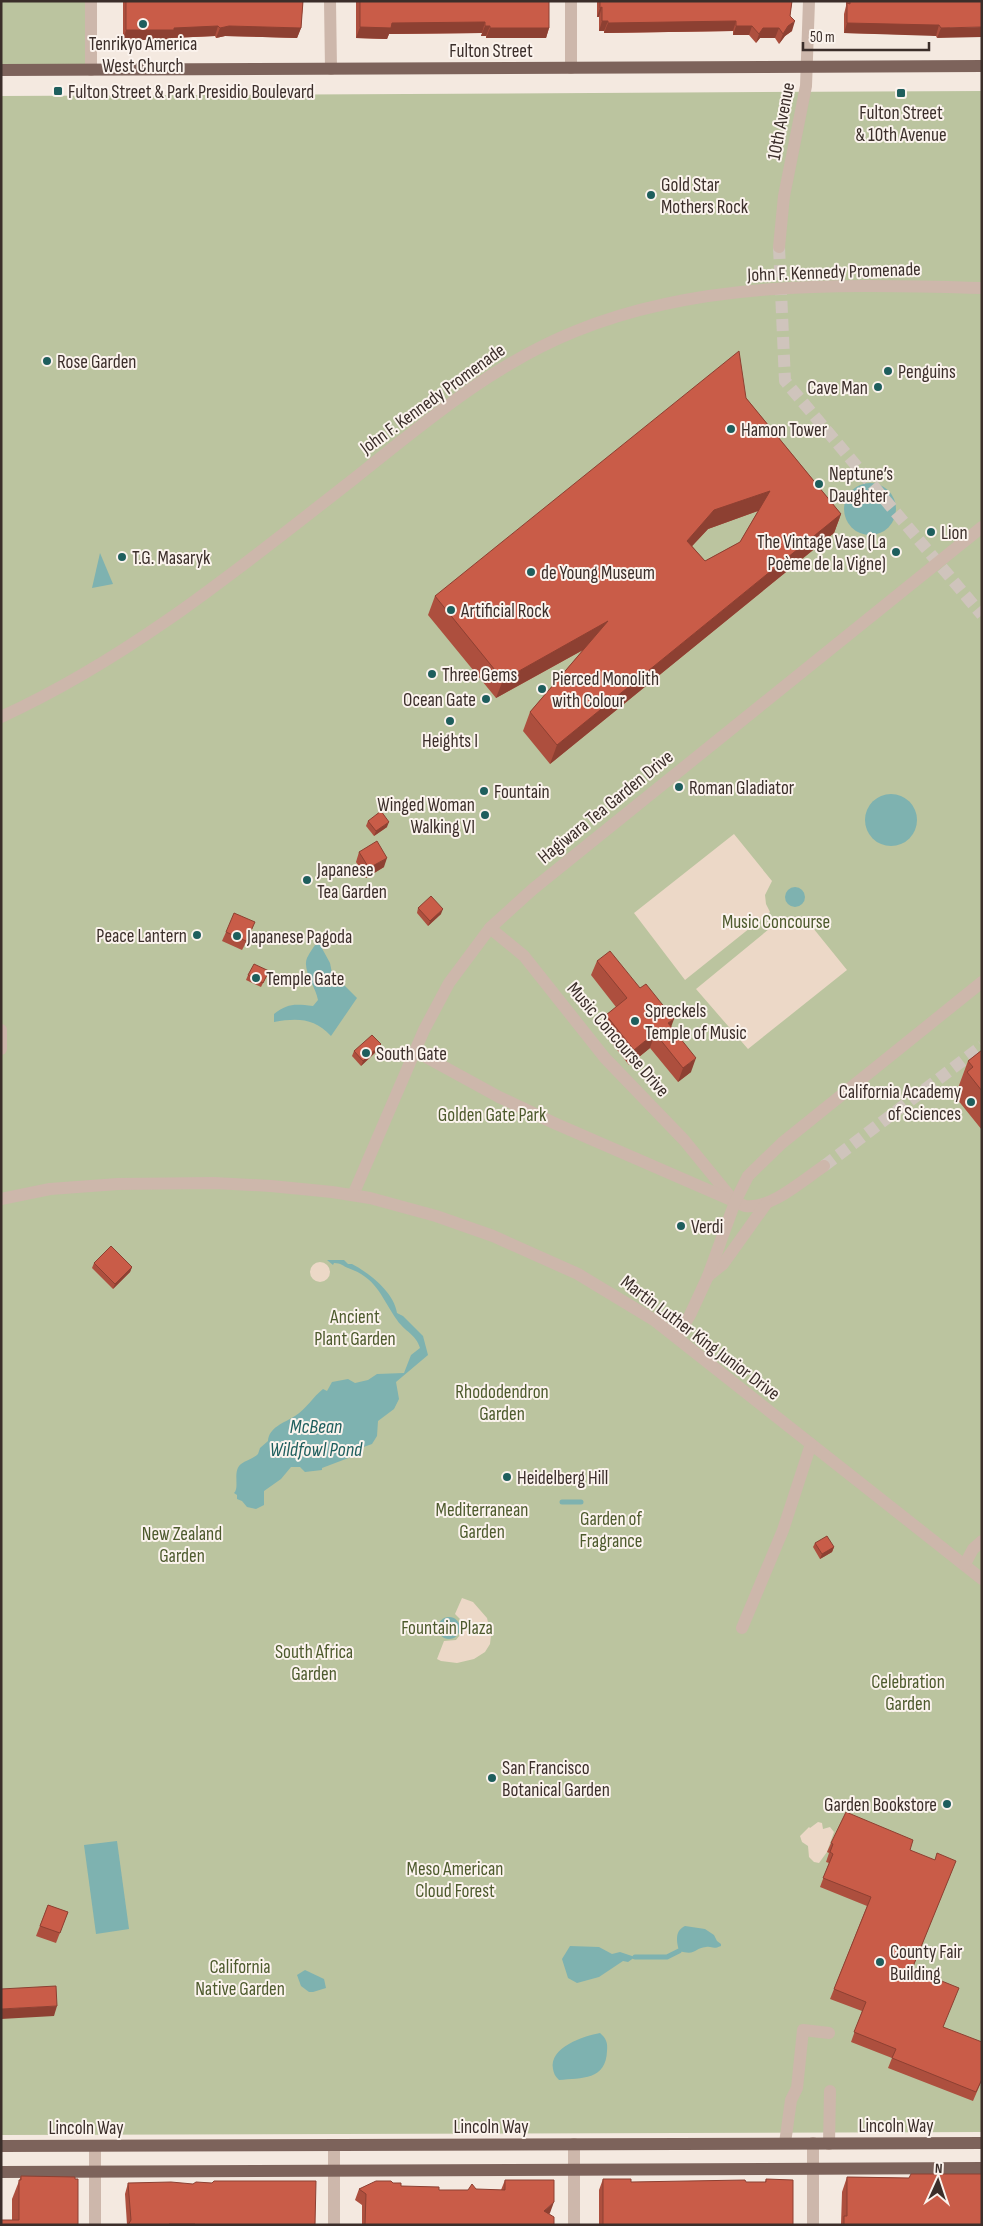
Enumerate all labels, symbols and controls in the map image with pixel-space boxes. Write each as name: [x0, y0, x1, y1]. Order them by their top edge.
marker: Tenrikyo America West Church: [137, 18, 149, 30]
scale bar: [803, 20, 929, 52]
text: 50 m: [810, 28, 835, 47]
place label: Tenrikyo America West Church: [89, 33, 197, 78]
street label: Fulton Street: [449, 40, 533, 63]
place label: Fulton Street & Park Presidio Boulevard: [68, 81, 314, 104]
street label: 10th Avenue: [763, 81, 800, 162]
marker: Fulton Street & Park Presidio Boulevard: [52, 85, 64, 97]
marker: Fulton Street & 10th Avenue: [895, 87, 907, 99]
place label: Fulton Street & 10th Avenue: [855, 102, 947, 147]
place label: Gold Star Mothers Rock: [661, 174, 749, 219]
marker: Gold Star Mothers Rock: [645, 189, 657, 201]
street label: John F. Kennedy Promenade: [746, 258, 921, 287]
street label: John F. Kennedy Promenade: [355, 339, 510, 460]
place label: Rose Garden: [57, 351, 136, 374]
marker: Rose Garden: [41, 355, 53, 367]
place label: Penguins: [898, 361, 956, 384]
marker: Penguins: [882, 365, 894, 377]
place label: Cave Man: [807, 377, 868, 400]
marker: Cave Man: [872, 381, 884, 393]
place label: Hamon Tower: [741, 419, 828, 442]
marker: Hamon Tower: [725, 423, 737, 435]
place label: Neptune’s Daughter: [829, 463, 893, 508]
marker: Neptune’s Daughter: [813, 478, 825, 490]
place label: Lion: [941, 522, 968, 545]
marker: Lion: [925, 526, 937, 538]
place label: The Vintage Vase (La Poème de la Vigne): [757, 531, 886, 576]
marker: The Vintage Vase (La Poème de la Vigne): [890, 546, 902, 558]
place label: T.G. Masaryk: [132, 547, 211, 570]
marker: T.G. Masaryk: [116, 551, 128, 563]
place label: de Young Museum: [541, 562, 655, 585]
marker: de Young Museum: [525, 566, 537, 578]
place label: Artificial Rock: [460, 600, 550, 623]
marker: Artificial Rock: [445, 604, 457, 616]
place label: Three Gems: [442, 664, 517, 687]
marker: Three Gems: [426, 668, 438, 680]
place label: Pierced Monolith with Colour: [552, 668, 659, 713]
marker: Pierced Monolith with Colour: [536, 683, 548, 695]
place label: Ocean Gate: [403, 689, 476, 712]
marker: Ocean Gate: [480, 693, 492, 705]
marker: Heights I: [444, 715, 456, 727]
place label: Heights I: [422, 730, 478, 753]
street label: Hagiwara Tea Garden Drive: [534, 746, 678, 869]
place label: Roman Gladiator: [689, 777, 795, 800]
place label: Fountain: [494, 781, 550, 804]
marker: Roman Gladiator: [673, 781, 685, 793]
marker: Fountain: [478, 785, 490, 797]
place label: Winged Woman Walking VI: [377, 794, 475, 839]
marker: Winged Woman Walking VI: [479, 809, 491, 821]
place label: Japanese Tea Garden: [316, 859, 387, 904]
marker: Japanese Tea Garden: [301, 874, 313, 886]
park label: Music Concourse: [722, 911, 830, 934]
place label: Peace Lantern: [96, 925, 187, 948]
place label: Japanese Pagoda: [246, 926, 352, 949]
marker: Peace Lantern: [191, 929, 203, 941]
marker: Japanese Pagoda: [231, 930, 243, 942]
place label: Temple Gate: [266, 968, 344, 991]
marker: Temple Gate: [250, 972, 262, 984]
street label: Music Concourse Drive: [562, 978, 674, 1102]
place label: Spreckels Temple of Music: [645, 1000, 747, 1045]
marker: Spreckels Temple of Music: [629, 1015, 641, 1027]
place label: South Gate: [376, 1043, 447, 1066]
marker: South Gate: [360, 1047, 372, 1059]
place label: California Academy of Sciences: [839, 1081, 962, 1126]
marker: California Academy of Sciences: [965, 1096, 977, 1108]
park label: Golden Gate Park: [438, 1104, 547, 1127]
place label: Verdi: [691, 1216, 723, 1239]
marker: Verdi: [675, 1220, 687, 1232]
street label: Martin Luther King Junior Drive: [616, 1271, 784, 1406]
park label: Ancient Plant Garden: [314, 1306, 396, 1351]
park label: Rhododendron Garden: [455, 1381, 549, 1426]
water label: McBean Wildfowl Pond: [270, 1415, 363, 1462]
place label: Heidelberg Hill: [517, 1467, 608, 1490]
marker: Heidelberg Hill: [501, 1471, 513, 1483]
park label: Mediterranean Garden: [436, 1499, 528, 1544]
park label: Garden of Fragrance: [580, 1508, 643, 1553]
park label: New Zealand Garden: [142, 1523, 222, 1568]
park label: Fountain Plaza: [401, 1617, 493, 1640]
park label: South Africa Garden: [275, 1641, 353, 1686]
park label: Celebration Garden: [871, 1671, 945, 1716]
place label: San Francisco Botanical Garden: [502, 1757, 610, 1802]
marker: San Francisco Botanical Garden: [486, 1772, 498, 1784]
place label: Garden Bookstore: [824, 1794, 937, 1817]
marker: Garden Bookstore: [941, 1798, 953, 1810]
park label: Meso American Cloud Forest: [407, 1858, 503, 1903]
place label: County Fair Building: [890, 1941, 963, 1986]
park label: California Native Garden: [195, 1956, 285, 2001]
marker: County Fair Building: [874, 1956, 886, 1968]
street label: Lincoln Way: [858, 2115, 934, 2138]
street label: Lincoln Way: [453, 2116, 529, 2139]
street label: Lincoln Way: [48, 2117, 124, 2140]
north arrow: [913, 2156, 963, 2206]
text: N: [934, 2160, 943, 2177]

